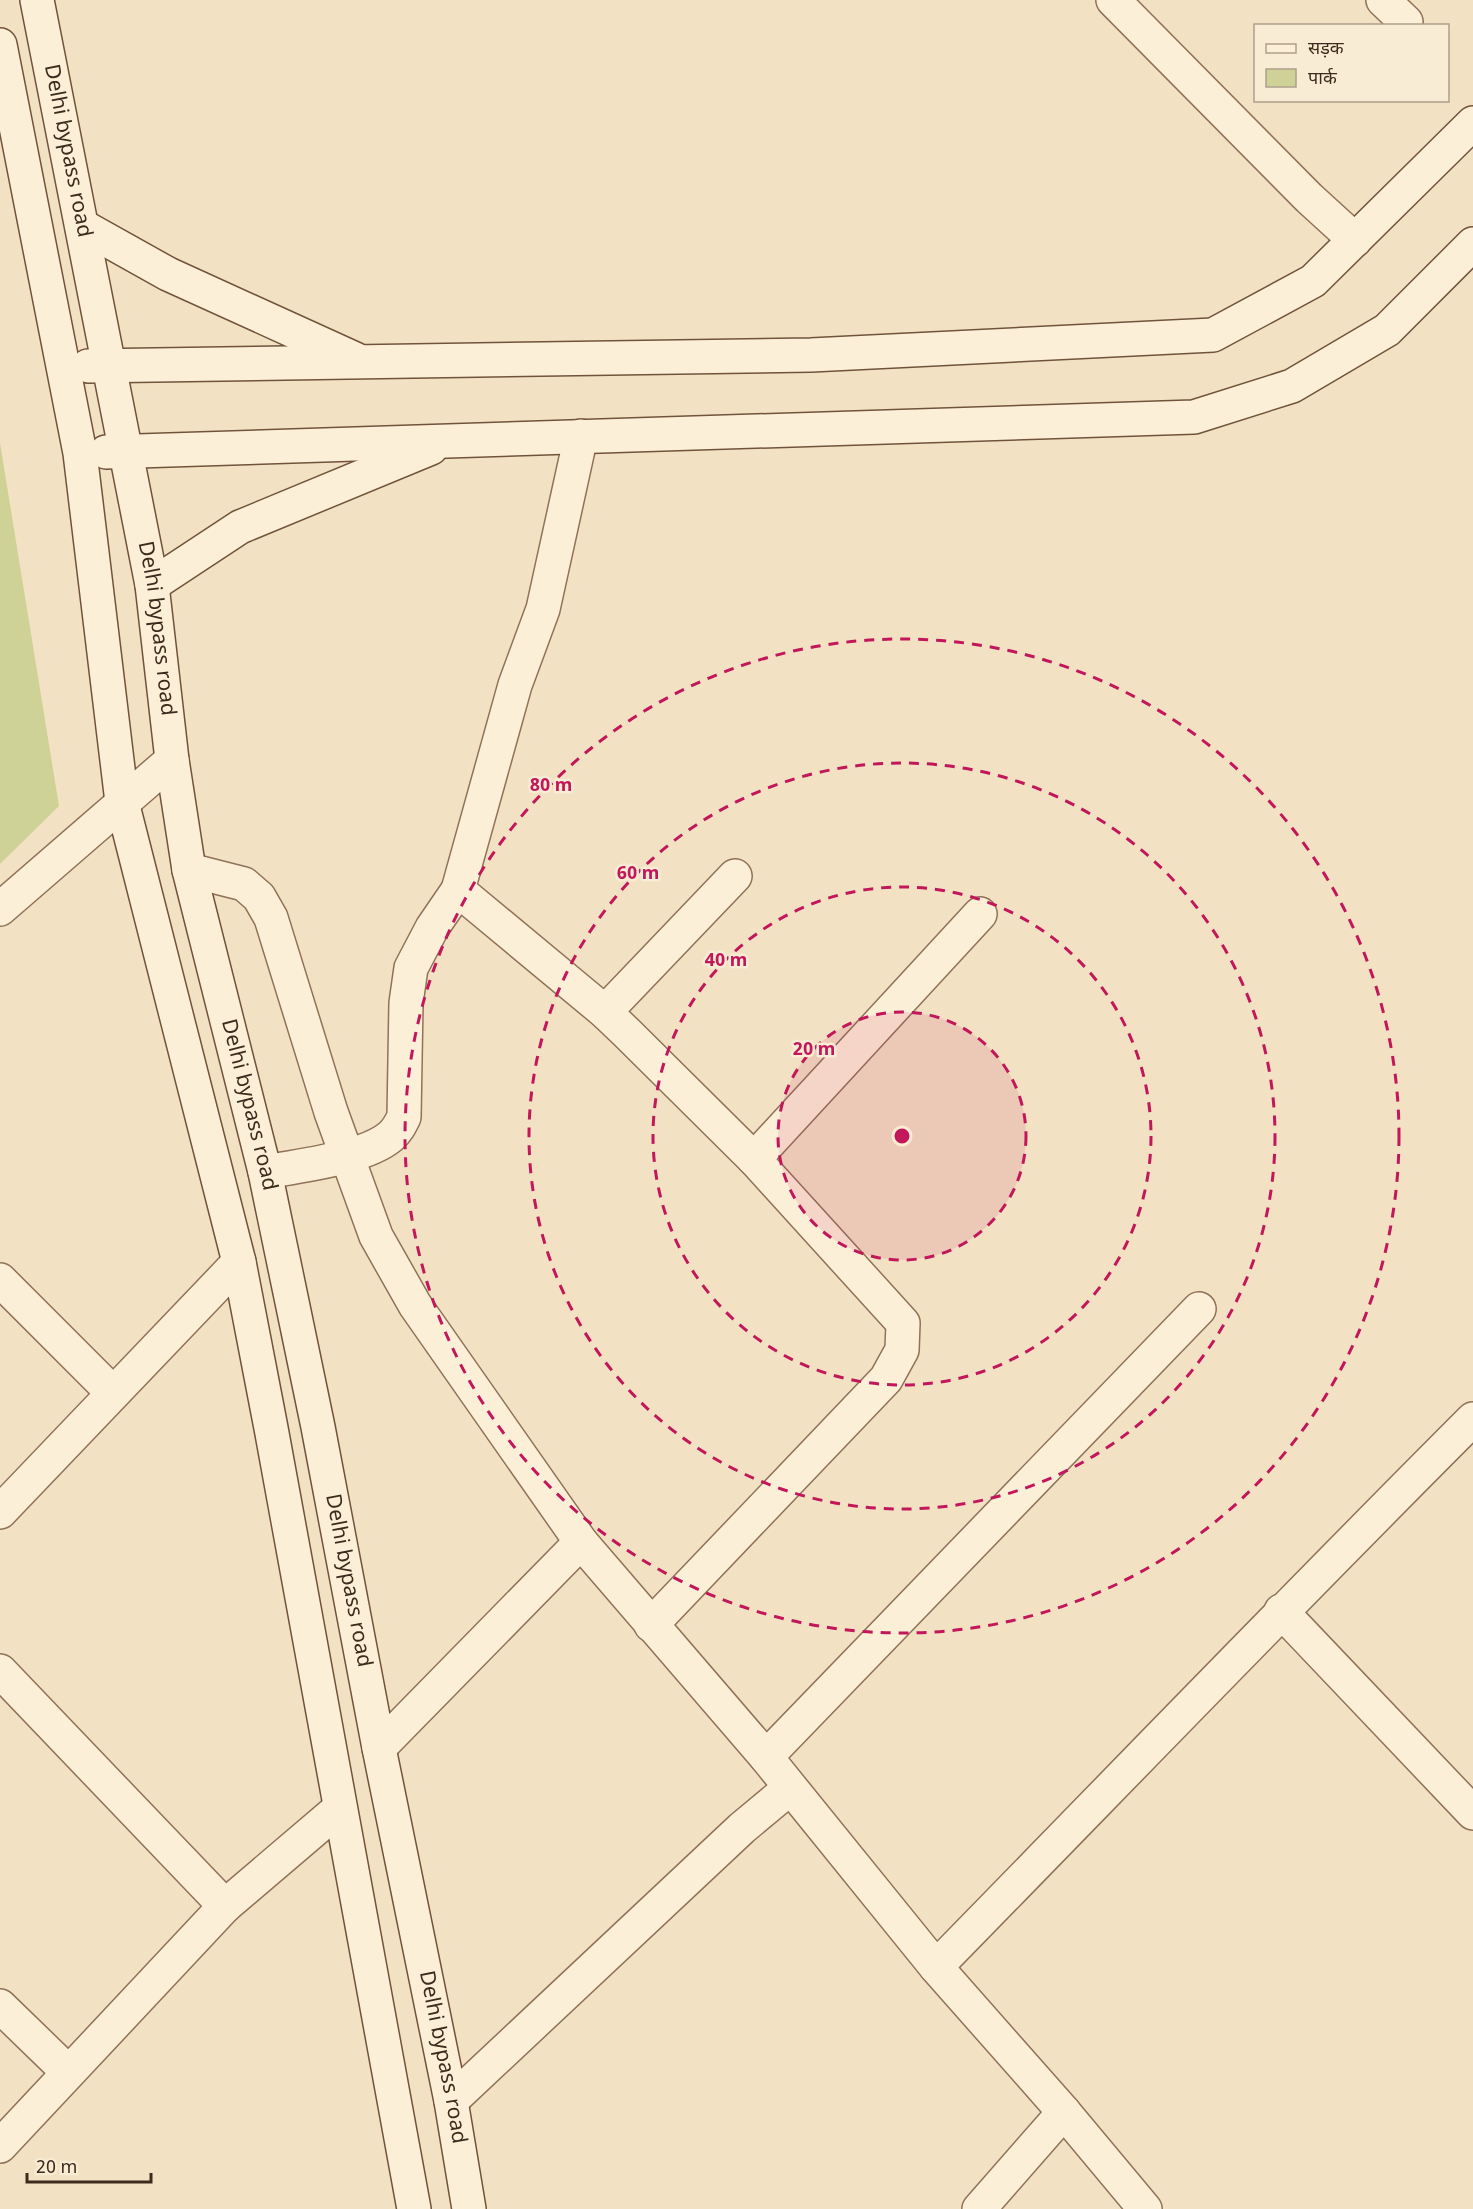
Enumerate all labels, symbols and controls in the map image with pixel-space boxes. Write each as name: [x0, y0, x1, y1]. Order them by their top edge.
legend: [1254, 24, 1449, 102]
text: सड़क: [1308, 38, 1345, 61]
street label: Delhi bypass road: [36, 62, 97, 240]
text: पार्क: [1308, 67, 1338, 91]
street label: Delhi bypass road: [130, 539, 181, 717]
text: 80 m: [530, 775, 572, 798]
text: 60 m: [617, 863, 659, 886]
text: 40 m: [705, 950, 747, 973]
street label: Delhi bypass road: [213, 1016, 283, 1193]
text: 20 m: [793, 1039, 835, 1062]
centre of rings: [892, 1126, 912, 1146]
street label: Delhi bypass road: [317, 1492, 377, 1670]
street label: Delhi bypass road: [411, 1969, 472, 2146]
scale bar: [27, 2146, 152, 2184]
text: 20 m: [36, 2157, 77, 2180]

